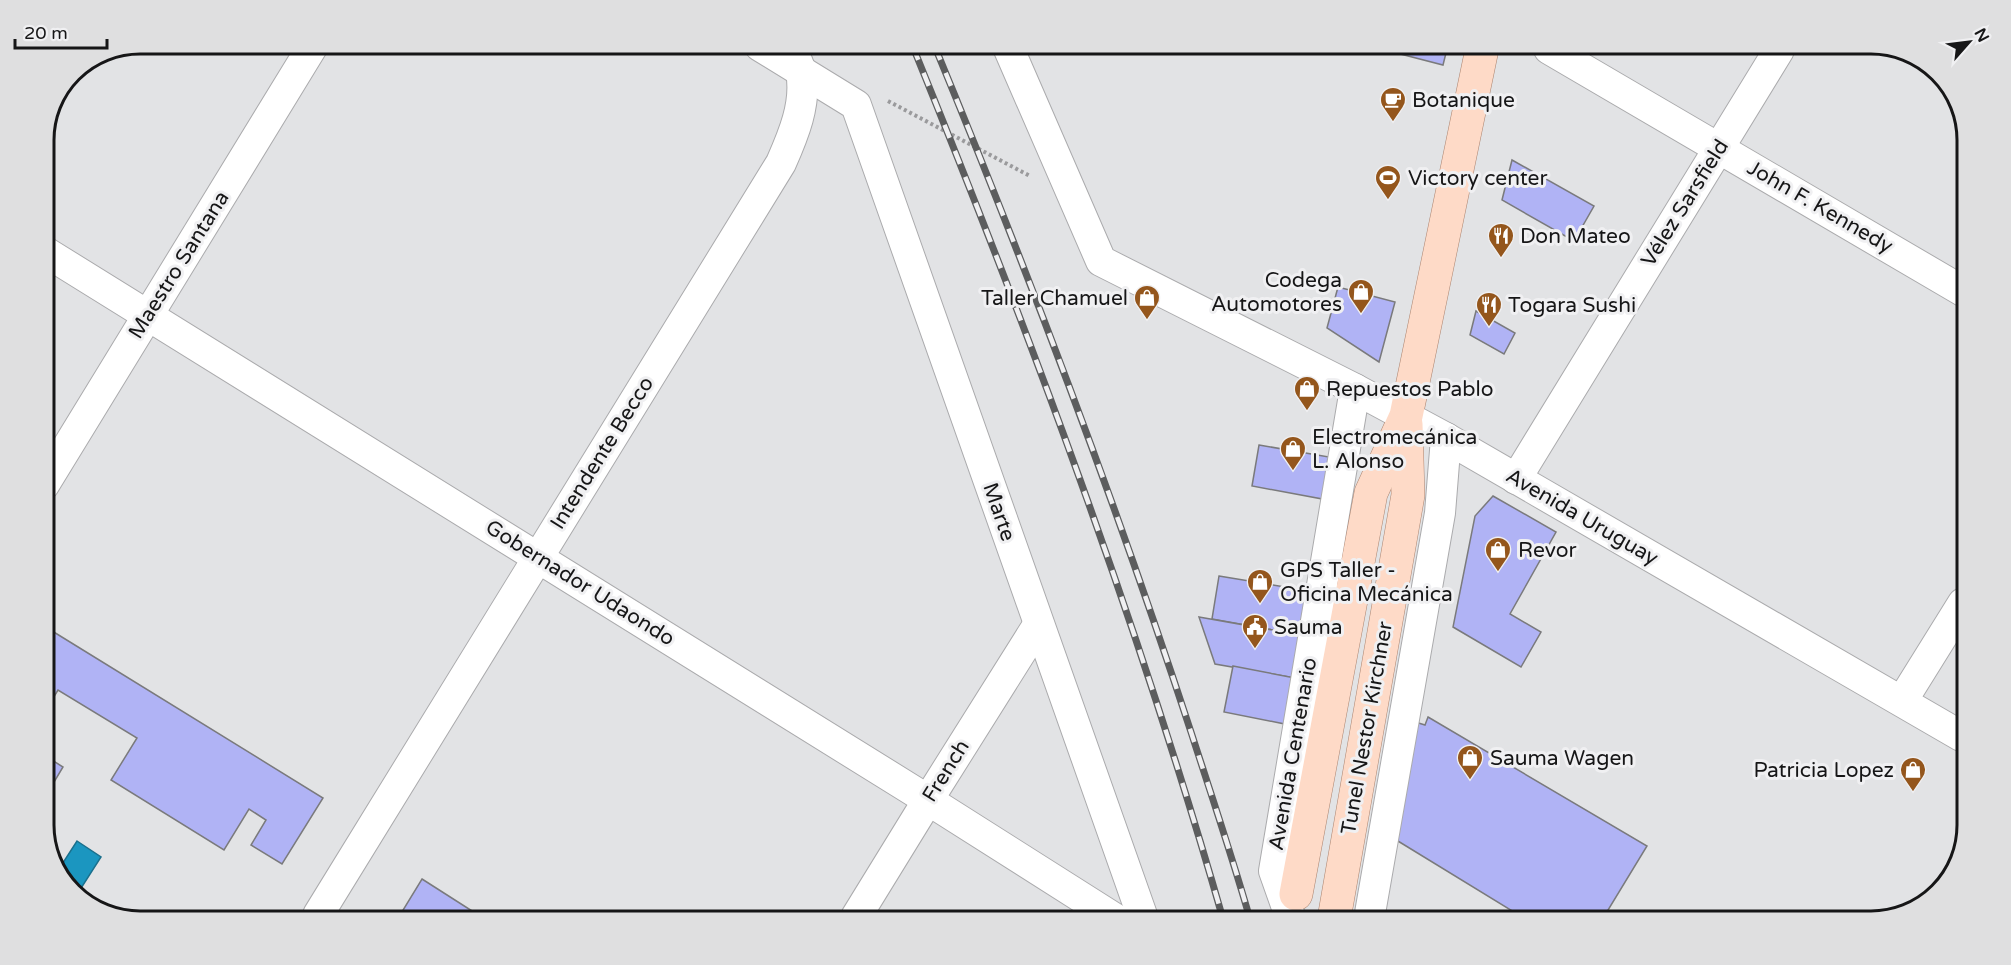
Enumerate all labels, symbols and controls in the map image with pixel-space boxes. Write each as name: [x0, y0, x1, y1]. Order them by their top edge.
scale bar: [15, 12, 106, 50]
north arrow: [1939, 12, 1999, 72]
text: 20 m: [24, 22, 68, 44]
text: N: [1970, 25, 1993, 46]
cafe icon: Botanique: [1378, 85, 1408, 123]
place label: Botanique: [1412, 88, 1515, 113]
street label: Vélez Sarsfield: [1636, 135, 1734, 271]
street label: John F. Kennedy: [1743, 155, 1897, 259]
sports icon: Victory center: [1373, 163, 1403, 201]
place label: Victory center: [1408, 166, 1548, 191]
street label: Maestro Santana: [123, 186, 235, 344]
restaurant icon: Don Mateo: [1486, 221, 1516, 259]
place label: Don Mateo: [1520, 224, 1631, 249]
place label: Codega Automotores: [1211, 268, 1342, 317]
shop icon: Codega Automotores: [1346, 277, 1376, 315]
shop icon: Taller Chamuel: [1132, 283, 1162, 321]
place label: Taller Chamuel: [981, 286, 1128, 311]
restaurant icon: Togara Sushi: [1474, 290, 1504, 328]
place label: Togara Sushi: [1508, 293, 1636, 318]
street label: Intendente Becco: [545, 372, 659, 534]
shop icon: Repuestos Pablo: [1292, 374, 1322, 412]
place label: Repuestos Pablo: [1326, 377, 1494, 402]
place label: Electromecánica L. Alonso: [1312, 425, 1477, 474]
shop icon: Electromecánica L. Alonso: [1278, 434, 1308, 472]
street label: Avenida Uruguay: [1501, 463, 1663, 571]
street label: Marte: [977, 480, 1021, 544]
street label: Gobernador Udaondo: [481, 515, 679, 651]
shop icon: Revor: [1483, 535, 1513, 573]
place label: Revor: [1518, 538, 1577, 563]
place label: GPS Taller - Oficina Mecánica: [1280, 558, 1453, 607]
shop icon: GPS Taller - Oficina Mecánica: [1245, 567, 1275, 605]
public building icon: Sauma: [1240, 612, 1270, 650]
place label: Sauma: [1274, 615, 1343, 640]
street label: Tunel Nestor Kirchner: [1336, 619, 1398, 837]
street label: Avenida Centenario: [1264, 656, 1322, 852]
street label: French: [917, 735, 975, 807]
shop icon: Sauma Wagen: [1455, 743, 1485, 781]
place label: Sauma Wagen: [1490, 746, 1634, 771]
shop icon: Patricia Lopez: [1898, 755, 1928, 793]
place label: Patricia Lopez: [1753, 758, 1894, 783]

